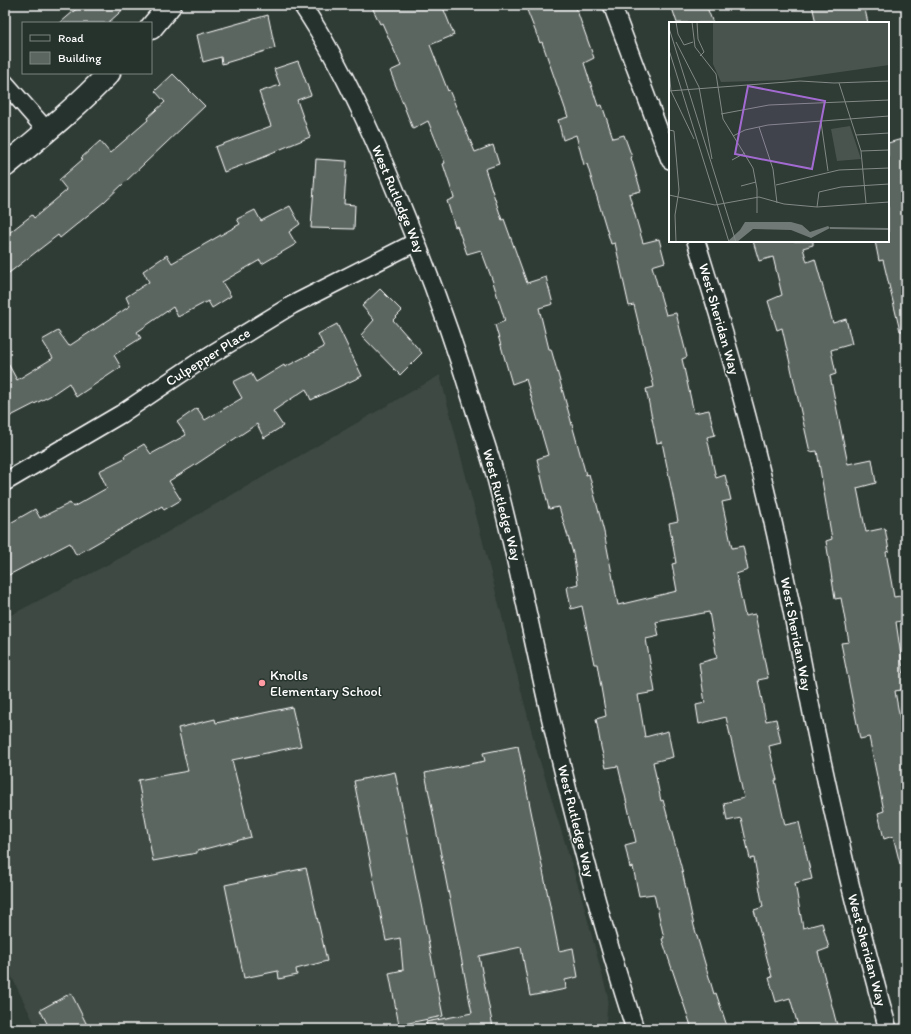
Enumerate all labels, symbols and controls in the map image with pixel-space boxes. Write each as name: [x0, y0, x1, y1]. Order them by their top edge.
legend: [22, 22, 152, 74]
inset map: [669, 22, 889, 242]
text: Road: [58, 31, 84, 45]
text: Building: [58, 51, 102, 65]
street label: West Rutledge Way: [368, 143, 428, 256]
street label: West Sheridan Way: [695, 261, 743, 377]
street label: Culpepper Place: [163, 324, 254, 390]
street label: West Rutledge Way: [479, 447, 525, 563]
street label: West Sheridan Way: [777, 576, 815, 693]
place label: Knolls Elementary School: [270, 667, 382, 700]
marker: Knolls Elementary School: [257, 678, 267, 688]
street label: West Rutledge Way: [554, 763, 598, 879]
street label: West Sheridan Way: [844, 892, 890, 1008]

